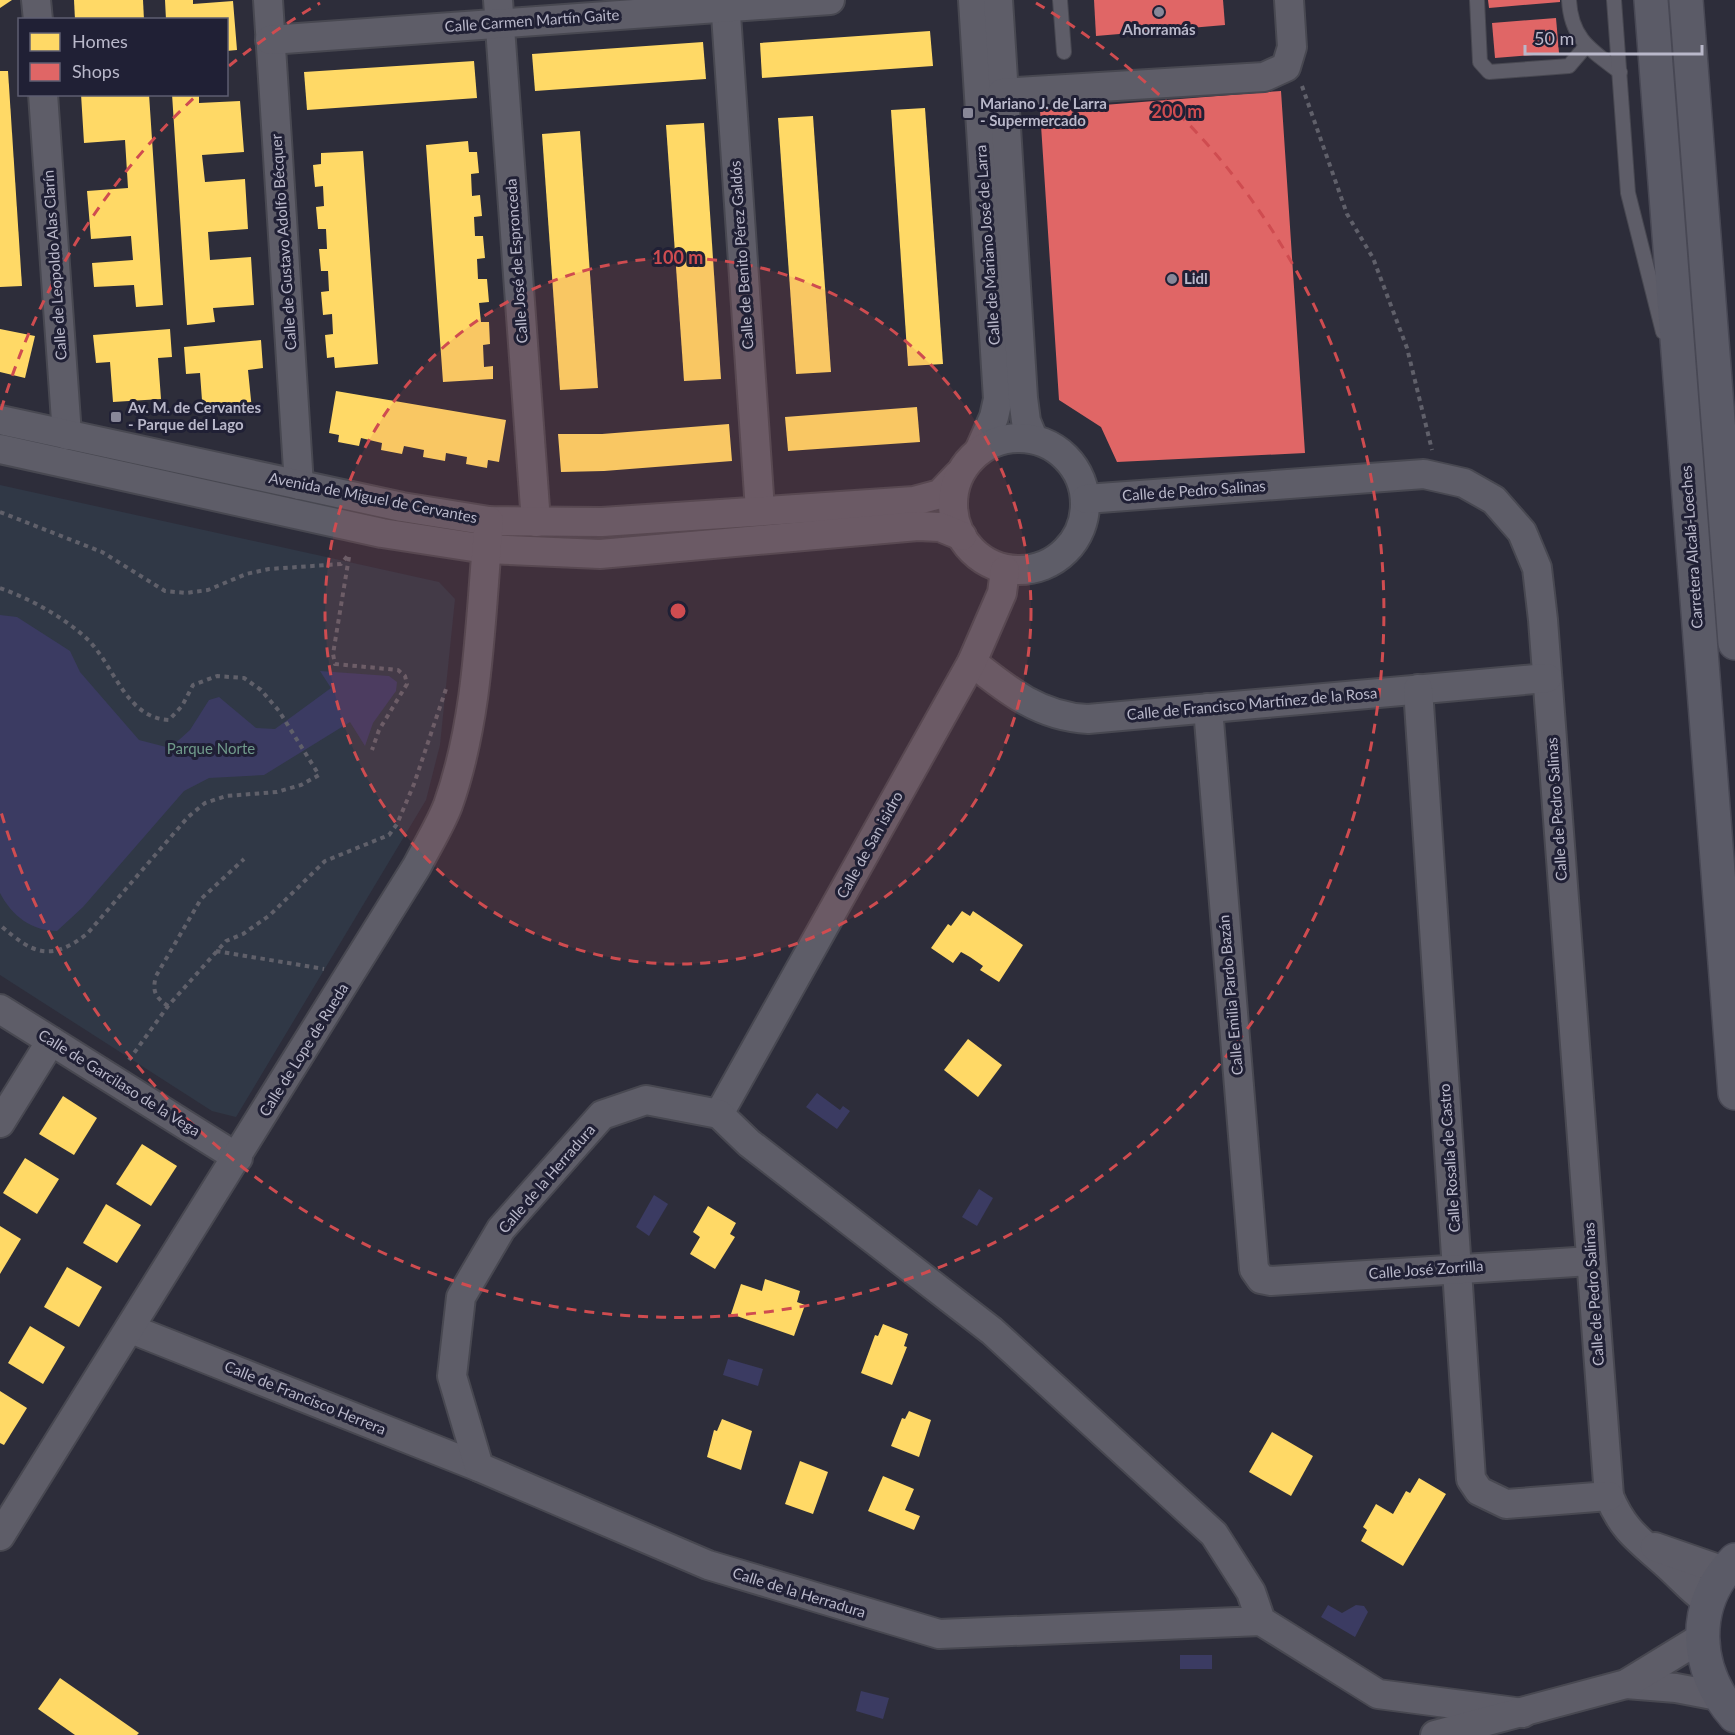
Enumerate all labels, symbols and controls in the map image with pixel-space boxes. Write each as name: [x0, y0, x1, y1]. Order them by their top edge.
street label: Calle Carmen Martín Gaite: [444, 5, 620, 35]
marker: Ahorramás: [1152, 5, 1166, 19]
legend: [18, 18, 228, 96]
scale bar: [1525, 18, 1702, 56]
place label: Ahorramás: [1122, 20, 1196, 38]
text: 50 m: [1534, 27, 1574, 49]
text: Homes: [72, 30, 128, 52]
text: Shops: [72, 60, 120, 82]
place label: Mariano J. de Larra - Supermercado: [980, 94, 1107, 129]
text: 200 m: [1152, 100, 1202, 122]
marker: Mariano J. de Larra - Supermercado: [961, 106, 975, 120]
street label: Calle de Gustavo Adolfo Bécquer: [266, 133, 300, 351]
street label: Calle de Mariano José de Larra: [971, 144, 1003, 346]
street label: Calle de Benito Pérez Galdós: [725, 160, 757, 350]
street label: Calle de Leopoldo Alas Clarín: [38, 169, 70, 361]
street label: Calle José de Espronceda: [501, 178, 531, 344]
text: 100 m: [653, 246, 703, 268]
place label: Lidl: [1184, 269, 1208, 287]
marker: Lidl: [1165, 272, 1179, 286]
place label: Av. M. de Cervantes - Parque del Lago: [127, 398, 262, 433]
marker: Av. M. de Cervantes - Parque del Lago: [109, 410, 123, 424]
street label: Carretera Alcalá-Loeches: [1676, 465, 1706, 629]
street label: Avenida de Miguel de Cervantes: [267, 468, 479, 526]
street label: Calle de Pedro Salinas: [1122, 476, 1266, 504]
centre of rings: [668, 601, 688, 621]
street label: Calle de Francisco Martínez de la Rosa: [1126, 683, 1378, 723]
street label: Calle de Pedro Salinas: [1542, 737, 1570, 881]
park label: Parque Norte: [167, 739, 255, 757]
street label: Calle de San isidro: [832, 788, 906, 901]
street label: Calle Emilia Pardo Bazán: [1214, 914, 1246, 1076]
street label: Calle de Lope de Rueda: [255, 980, 352, 1119]
street label: Calle de Garcilaso de la Vega: [35, 1025, 204, 1139]
street label: Calle Rosalía de Castro: [1435, 1083, 1463, 1233]
street label: Calle de la Herradura: [494, 1120, 598, 1236]
street label: Calle de Pedro Salinas: [1579, 1222, 1607, 1366]
street label: Calle José Zorrilla: [1368, 1256, 1484, 1282]
street label: Calle de Francisco Herrera: [222, 1356, 389, 1438]
street label: Calle de la Herradura: [731, 1563, 868, 1621]

